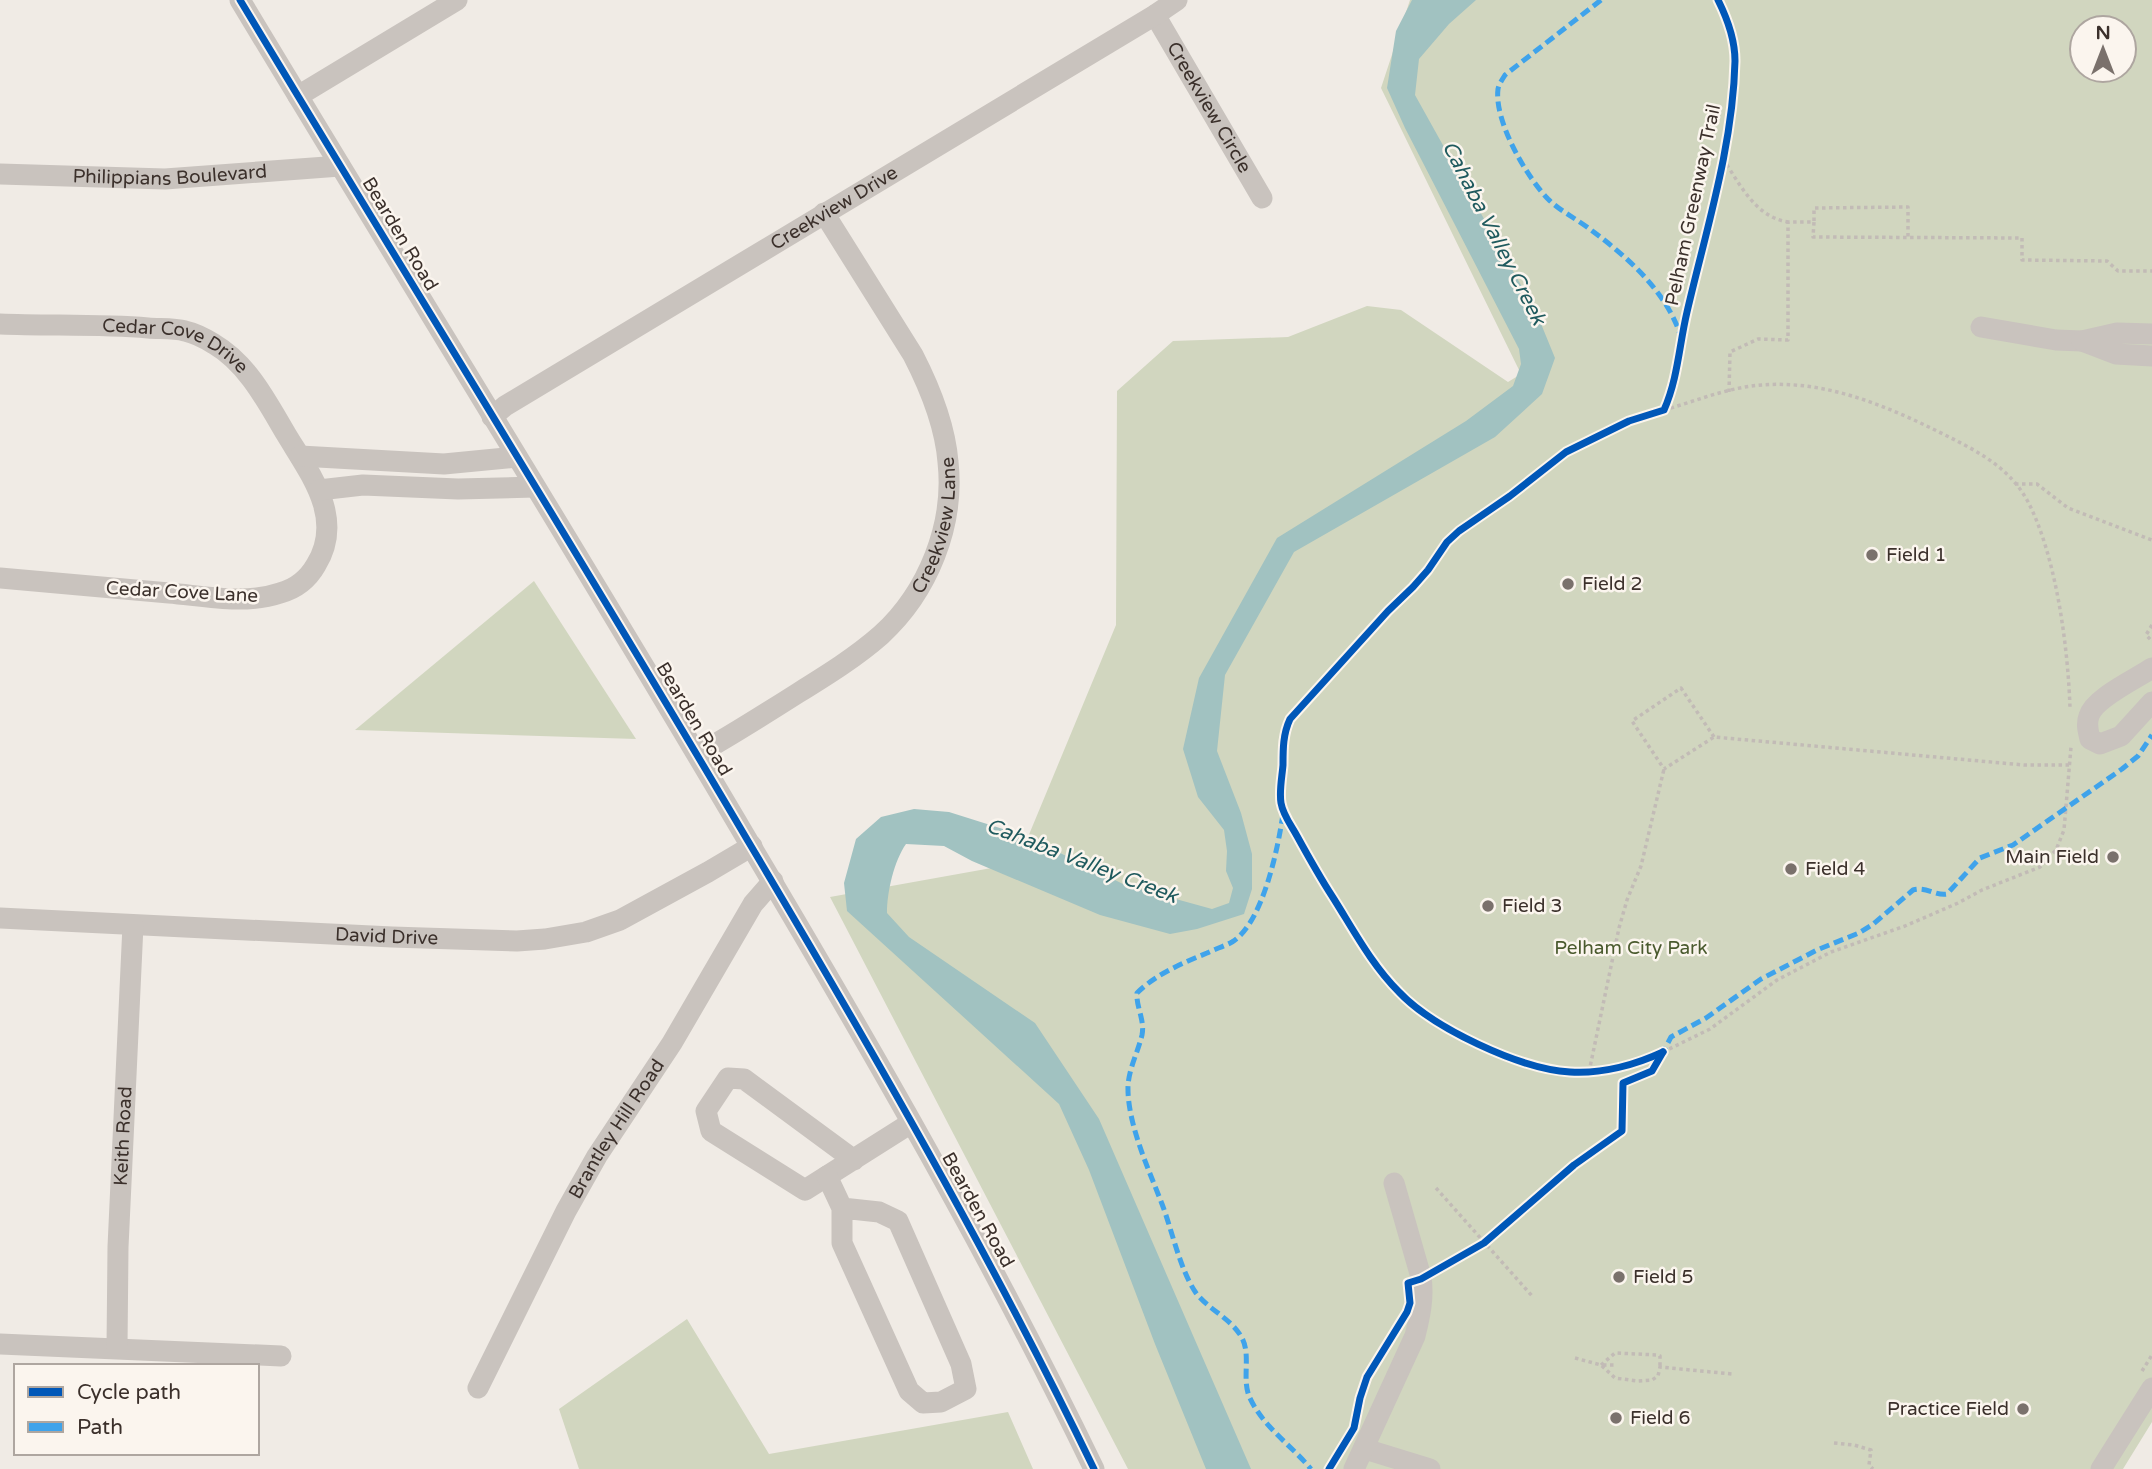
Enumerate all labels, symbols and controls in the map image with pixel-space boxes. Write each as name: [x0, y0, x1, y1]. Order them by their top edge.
north arrow: [2068, 14, 2138, 84]
text: N: [2095, 22, 2111, 44]
street label: Creekview Circle: [1162, 38, 1256, 177]
street label: Pelham Greenway Trail: [1661, 102, 1725, 308]
water label: Cahaba Valley Creek: [1437, 137, 1552, 331]
street label: Philippians Boulevard: [72, 160, 268, 190]
street label: Creekview Drive: [767, 161, 902, 255]
street label: Bearden Road: [357, 173, 443, 295]
street label: Cedar Cove Drive: [102, 315, 253, 378]
street label: Creekview Lane: [907, 456, 960, 598]
place label: Field 1: [1886, 544, 1946, 566]
marker: Field 1: [1864, 547, 1880, 563]
place label: Field 2: [1582, 573, 1642, 595]
marker: Field 2: [1560, 576, 1576, 592]
street label: Cedar Cove Lane: [105, 577, 259, 607]
street label: Bearden Road: [651, 658, 737, 780]
water label: Cahaba Valley Creek: [983, 813, 1183, 910]
place label: Main Field: [2005, 846, 2099, 868]
marker: Main Field: [2105, 849, 2121, 865]
place label: Field 4: [1805, 858, 1865, 880]
marker: Field 4: [1783, 861, 1799, 877]
place label: Field 3: [1502, 895, 1562, 917]
marker: Field 3: [1480, 898, 1496, 914]
street label: David Drive: [334, 923, 438, 949]
park label: Pelham City Park: [1554, 937, 1708, 959]
street label: Brantley Hill Road: [564, 1055, 669, 1203]
street label: Keith Road: [110, 1086, 136, 1186]
street label: Bearden Road: [937, 1148, 1019, 1272]
place label: Field 5: [1633, 1266, 1693, 1288]
marker: Field 5: [1611, 1269, 1627, 1285]
legend: [14, 1364, 259, 1455]
text: Cycle path: [77, 1380, 181, 1405]
place label: Practice Field: [1887, 1398, 2009, 1420]
marker: Practice Field: [2015, 1401, 2031, 1417]
place label: Field 6: [1630, 1407, 1690, 1429]
marker: Field 6: [1608, 1410, 1624, 1426]
text: Path: [77, 1415, 123, 1440]

